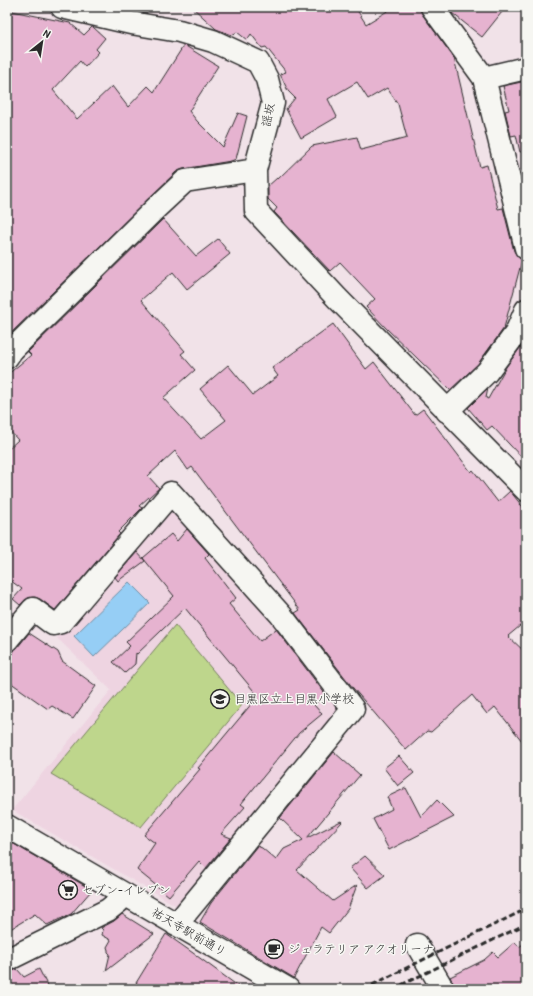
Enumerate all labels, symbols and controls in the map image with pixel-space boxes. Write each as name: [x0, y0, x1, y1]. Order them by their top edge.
north arrow: [22, 22, 62, 62]
text: N: [41, 26, 53, 41]
street label: 謡坂: [257, 101, 278, 128]
school or university icon: 目黒区立上目黒小学校: [209, 688, 231, 710]
place label: 目黒区立上目黒小学校: [234, 690, 354, 707]
supermarket icon: セブン-イレブン: [57, 879, 79, 901]
place label: セブン-イレブン: [82, 881, 171, 898]
street label: 祐天寺駅前通り: [149, 903, 230, 960]
cafe icon: ジェラテリア アクオリーナ: [263, 938, 285, 960]
place label: ジェラテリア アクオリーナ: [288, 940, 434, 957]

